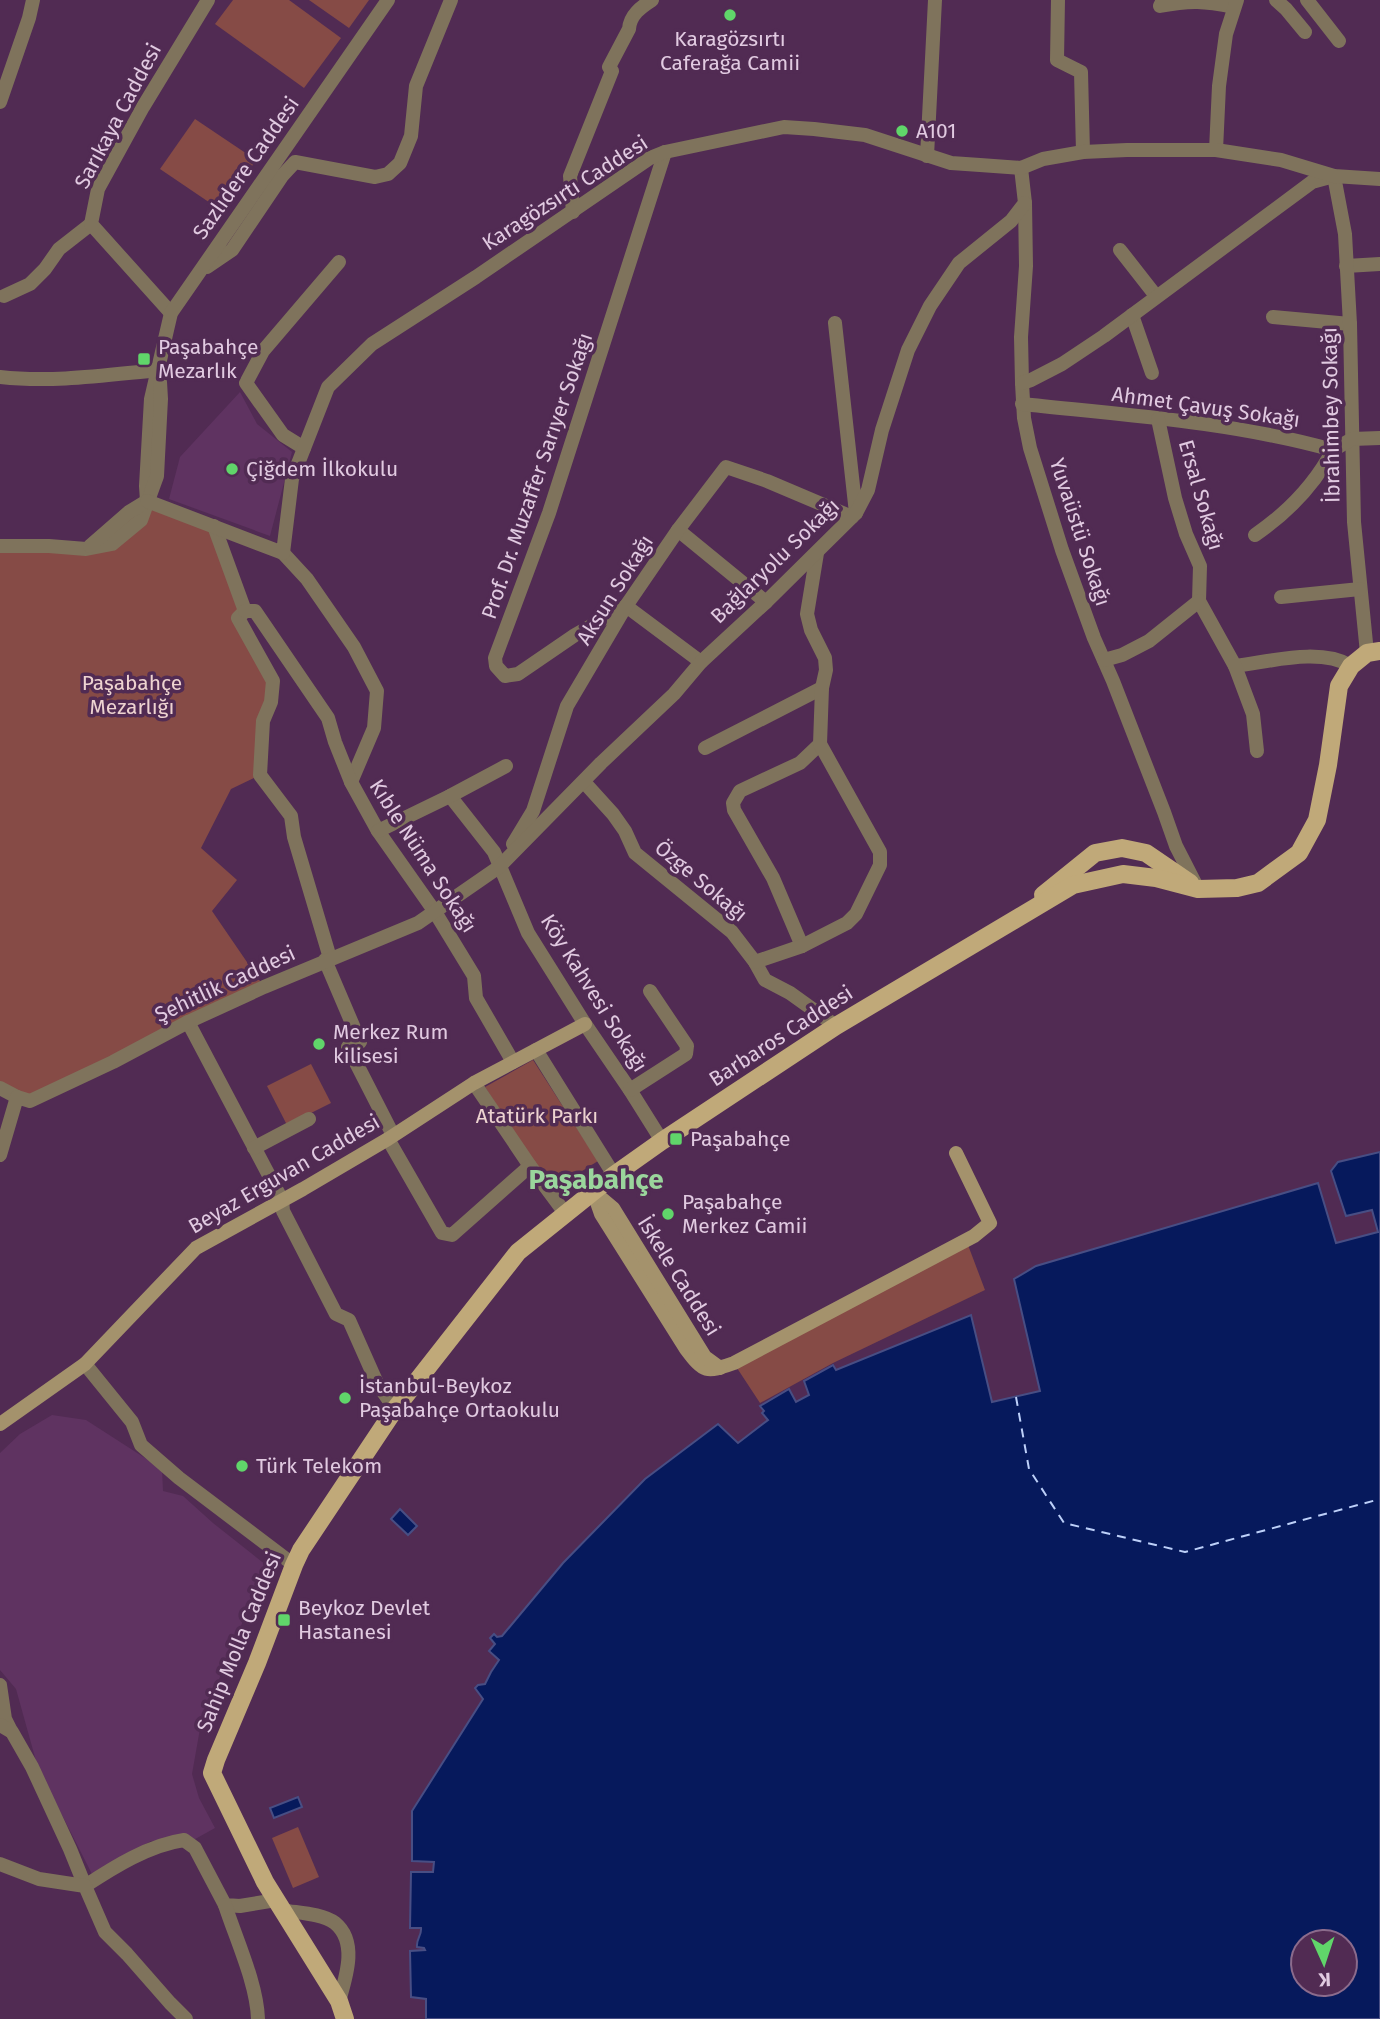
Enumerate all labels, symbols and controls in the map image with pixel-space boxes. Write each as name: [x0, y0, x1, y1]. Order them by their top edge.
marker: Karagözsırtı Caferağa Camii: [722, 7, 738, 23]
place label: Karagözsırtı Caferağa Camii: [660, 26, 800, 76]
street label: Sarıkaya Caddesi: [69, 39, 167, 193]
street label: Sazlıdere Caddesi: [187, 92, 305, 244]
place label: A101: [916, 118, 956, 144]
marker: A101: [894, 123, 910, 139]
street label: Karagözsırtı Caddesi: [477, 130, 653, 256]
street label: İbrahimbey Sokağı: [1316, 327, 1346, 503]
street label: Prof. Dr. Muzaffer Sarıyer Sokağı: [476, 329, 598, 623]
place label: Paşabahçe Mezarlık: [158, 334, 258, 384]
marker: Paşabahçe Mezarlık: [136, 351, 152, 367]
street label: Ahmet Çavuş Sokağı: [1110, 381, 1302, 433]
street label: Ersal Sokağı: [1173, 437, 1229, 553]
street label: Yuvaüstü Sokağı: [1044, 455, 1116, 609]
place label: Çiğdem İlkokulu: [246, 456, 398, 482]
marker: Çiğdem İlkokulu: [224, 461, 240, 477]
street label: Bağlaryolu Sokağı: [705, 493, 845, 629]
street label: Aksun Sokağı: [571, 530, 659, 650]
park label: Paşabahçe Mezarlığı: [82, 670, 182, 720]
street label: Kıble Nüma Sokağı: [364, 774, 482, 938]
street label: Özge Sokağı: [649, 835, 753, 927]
street label: Köy Kahvesi Sokağı: [535, 909, 653, 1077]
street label: Şehitlik Caddesi: [151, 940, 299, 1028]
street label: Barbaros Caddesi: [704, 980, 858, 1092]
place label: Merkez Rum kilisesi: [333, 1019, 448, 1069]
marker: Merkez Rum kilisesi: [311, 1036, 327, 1052]
park label: Atatürk Parkı: [476, 1103, 598, 1129]
street label: Beyaz Erguvan Caddesi: [184, 1109, 384, 1239]
place label: Paşabahçe: [690, 1126, 790, 1152]
marker: Paşabahçe: [668, 1131, 684, 1147]
district label: Paşabahçe: [528, 1163, 664, 1196]
place label: Paşabahçe Merkez Camii: [682, 1189, 807, 1239]
marker: Paşabahçe Merkez Camii: [660, 1206, 676, 1222]
street label: İskele Caddesi: [632, 1211, 726, 1341]
place label: İstanbul-Beykoz Paşabahçe Ortaokulu: [359, 1373, 560, 1423]
marker: İstanbul-Beykoz Paşabahçe Ortaokulu: [337, 1390, 353, 1406]
place label: Türk Telekom: [256, 1453, 382, 1479]
marker: Türk Telekom: [234, 1458, 250, 1474]
street label: Sahip Molla Caddesi: [191, 1548, 287, 1736]
place label: Beykoz Devlet Hastanesi: [298, 1595, 431, 1645]
marker: Beykoz Devlet Hastanesi: [276, 1612, 292, 1628]
north arrow: [1289, 1928, 1359, 1998]
text: K: [1317, 1968, 1331, 1991]

